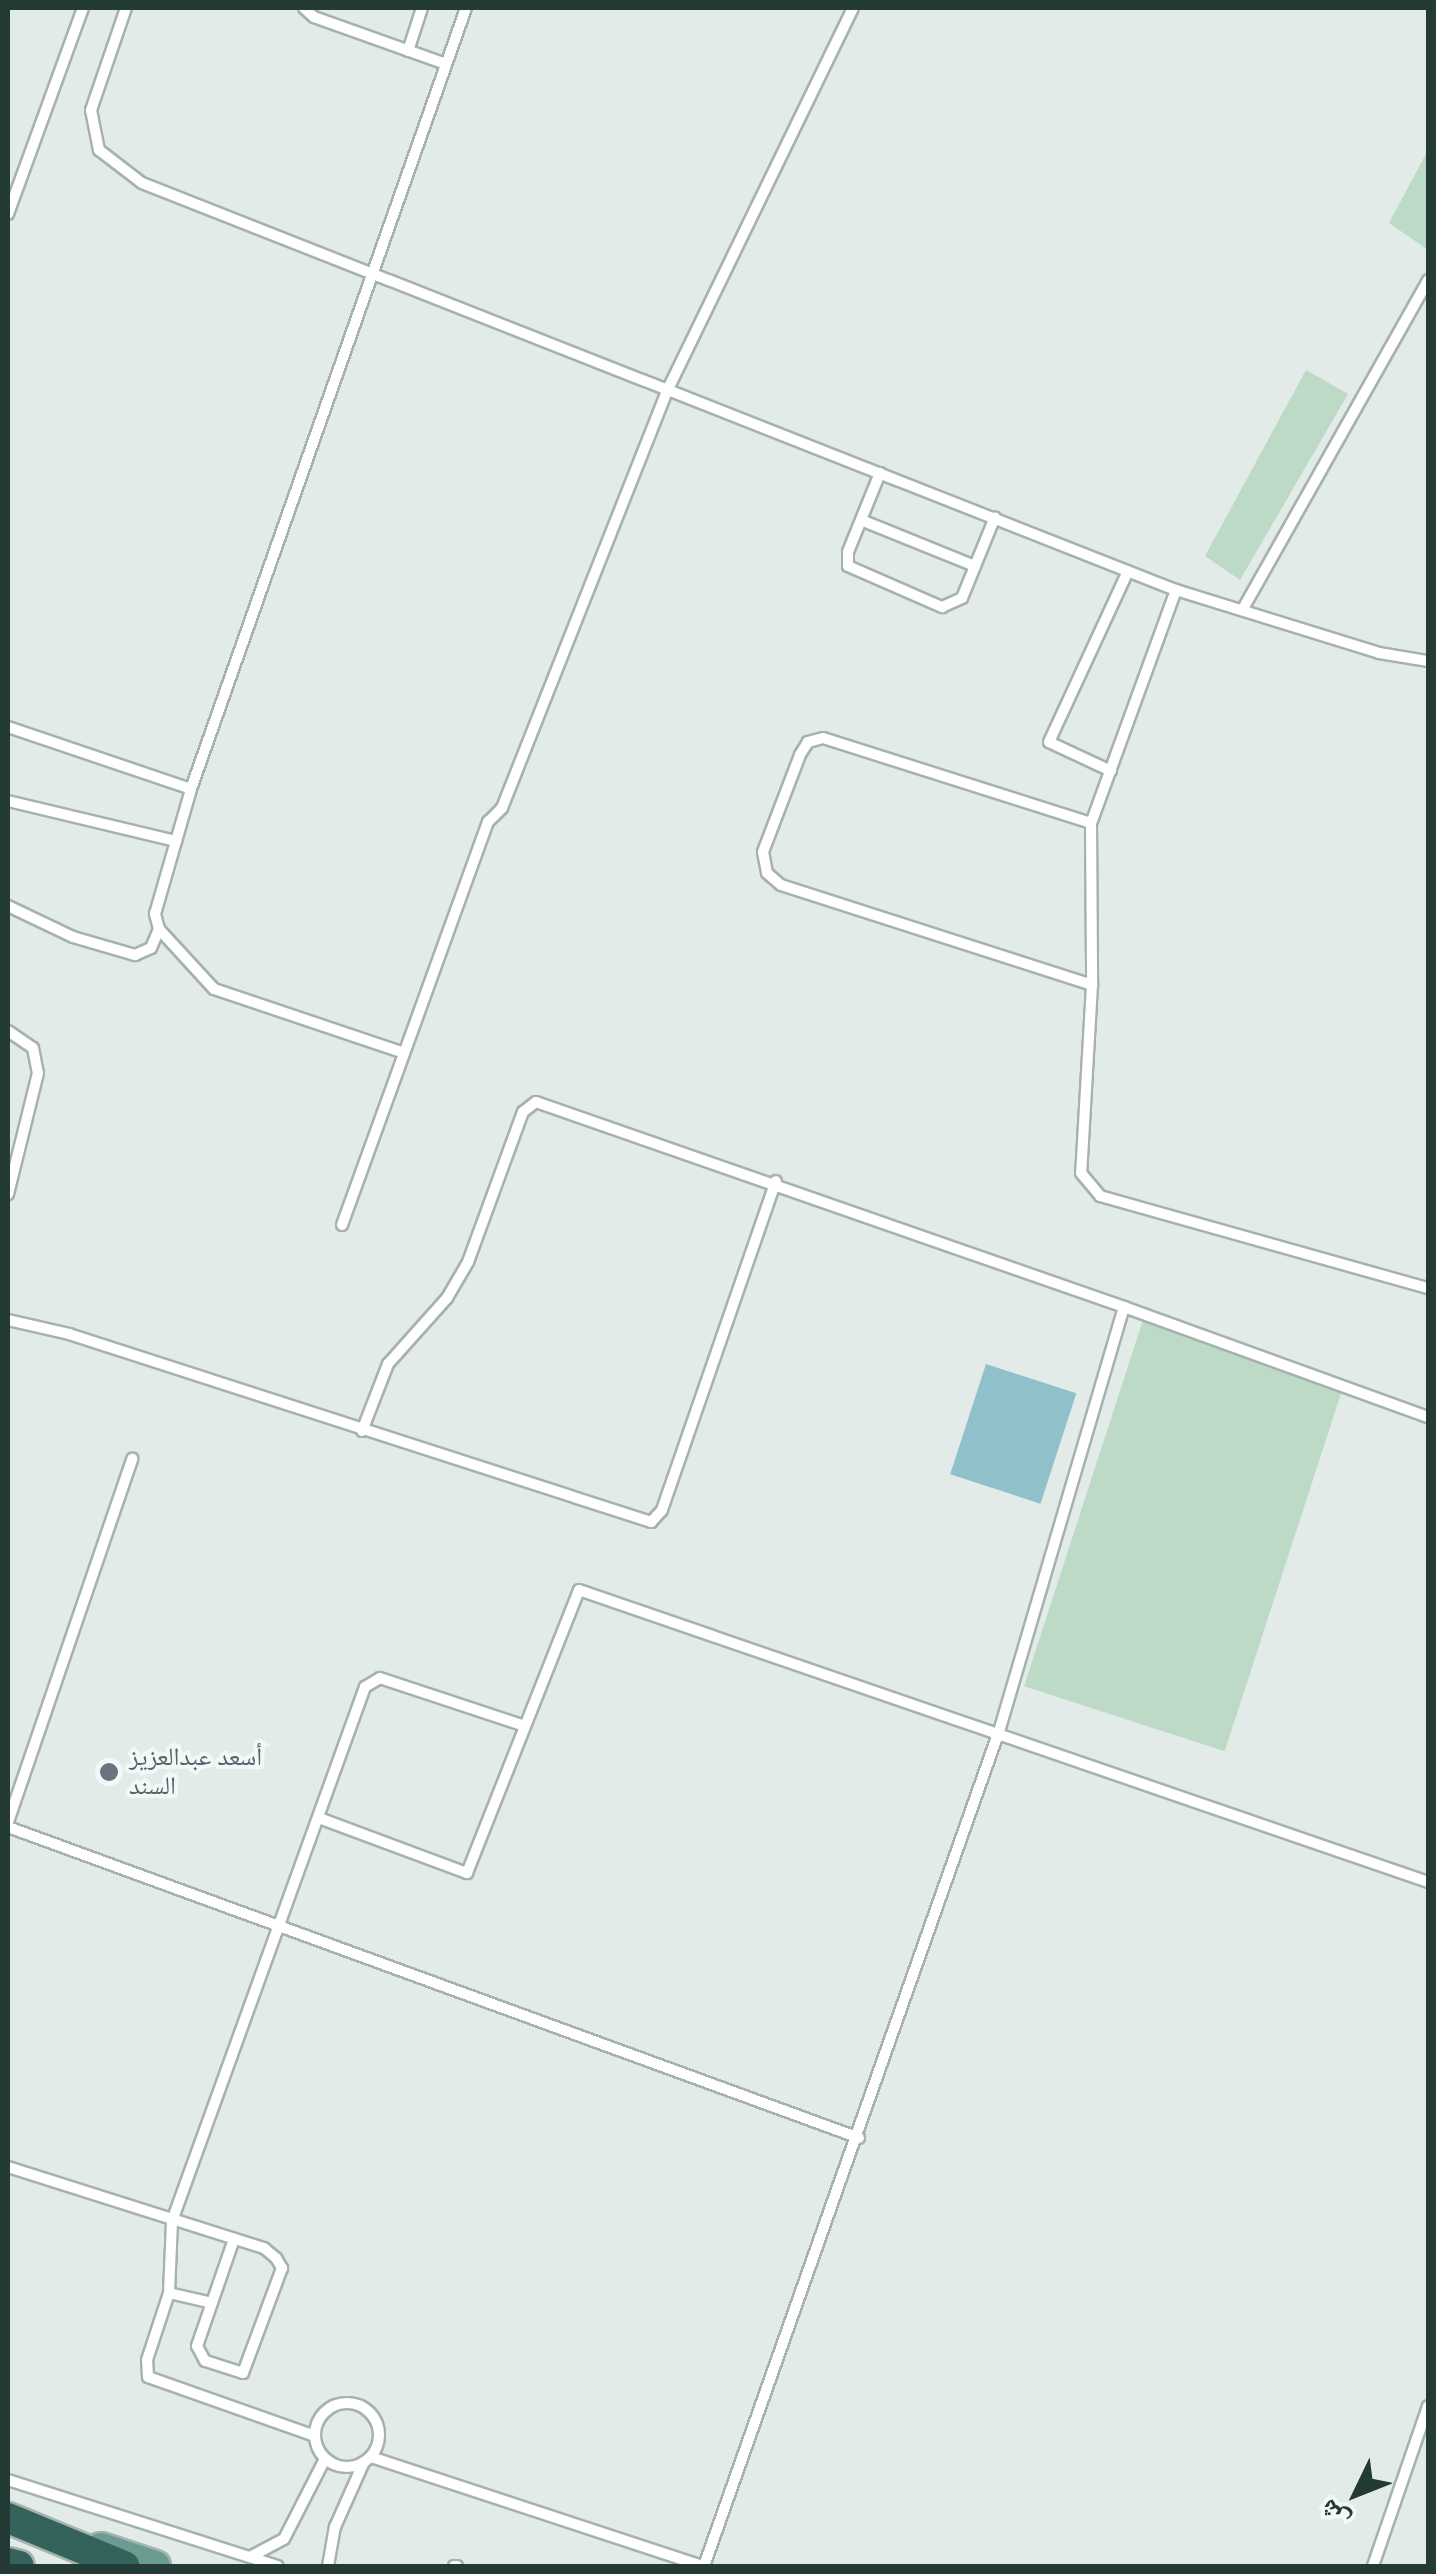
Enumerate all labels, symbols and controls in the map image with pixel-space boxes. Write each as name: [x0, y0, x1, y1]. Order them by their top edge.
place label: أسعد عبدالعزيز السند: [129, 1743, 262, 1802]
marker: أسعد عبدالعزيز السند: [98, 1761, 120, 1783]
north arrow: [1306, 2444, 1406, 2544]
text: ش: [1310, 2491, 1358, 2538]

